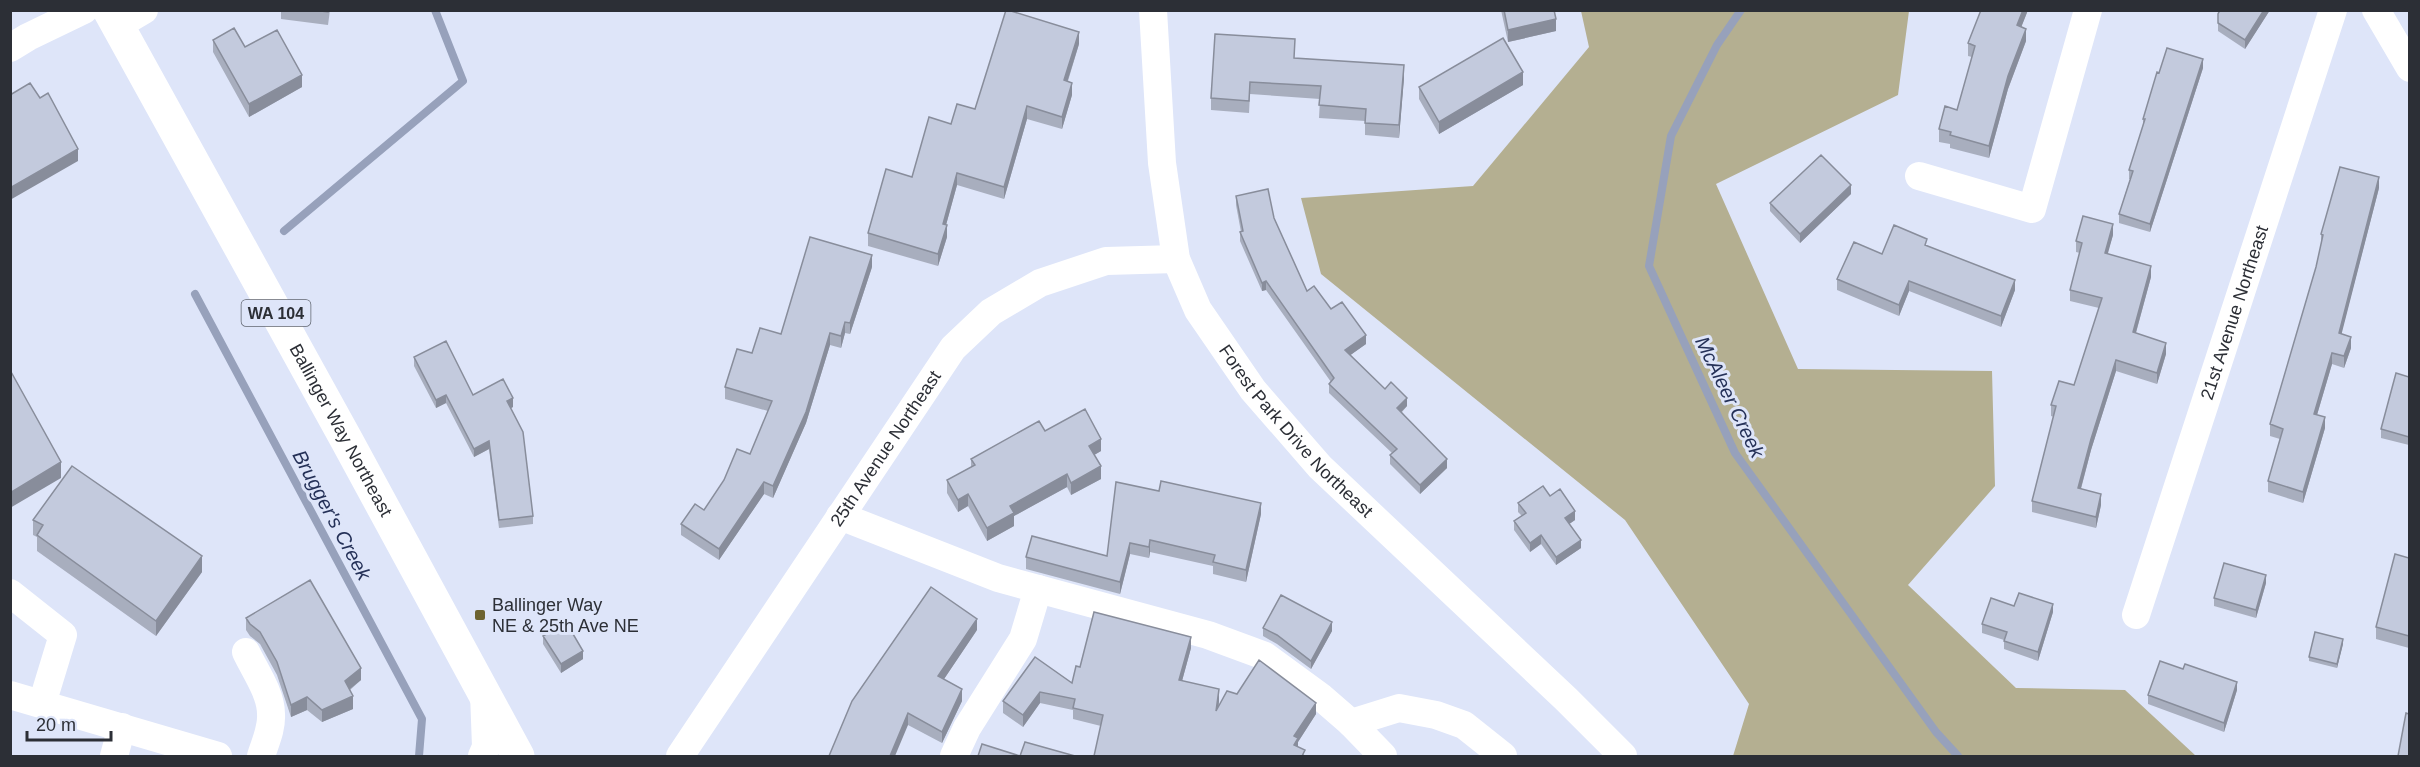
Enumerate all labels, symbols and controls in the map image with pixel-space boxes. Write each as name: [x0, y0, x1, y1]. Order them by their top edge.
street label: 21st Avenue Northeast: [2197, 223, 2272, 402]
road number: WA 104: [242, 300, 310, 326]
water label: McAleer Creek: [1691, 333, 1769, 462]
street label: Ballinger Way Northeast: [286, 341, 396, 520]
street label: Forest Park Drive Northeast: [1215, 341, 1377, 521]
street label: 25th Avenue Northeast: [827, 367, 945, 530]
water label: Brugger's Creek: [289, 446, 376, 585]
place label: Ballinger Way NE & 25th Ave NE: [492, 595, 639, 636]
marker: Ballinger Way NE & 25th Ave NE: [473, 608, 487, 622]
scale bar: [27, 704, 111, 742]
text: 20 m: [36, 715, 76, 735]

